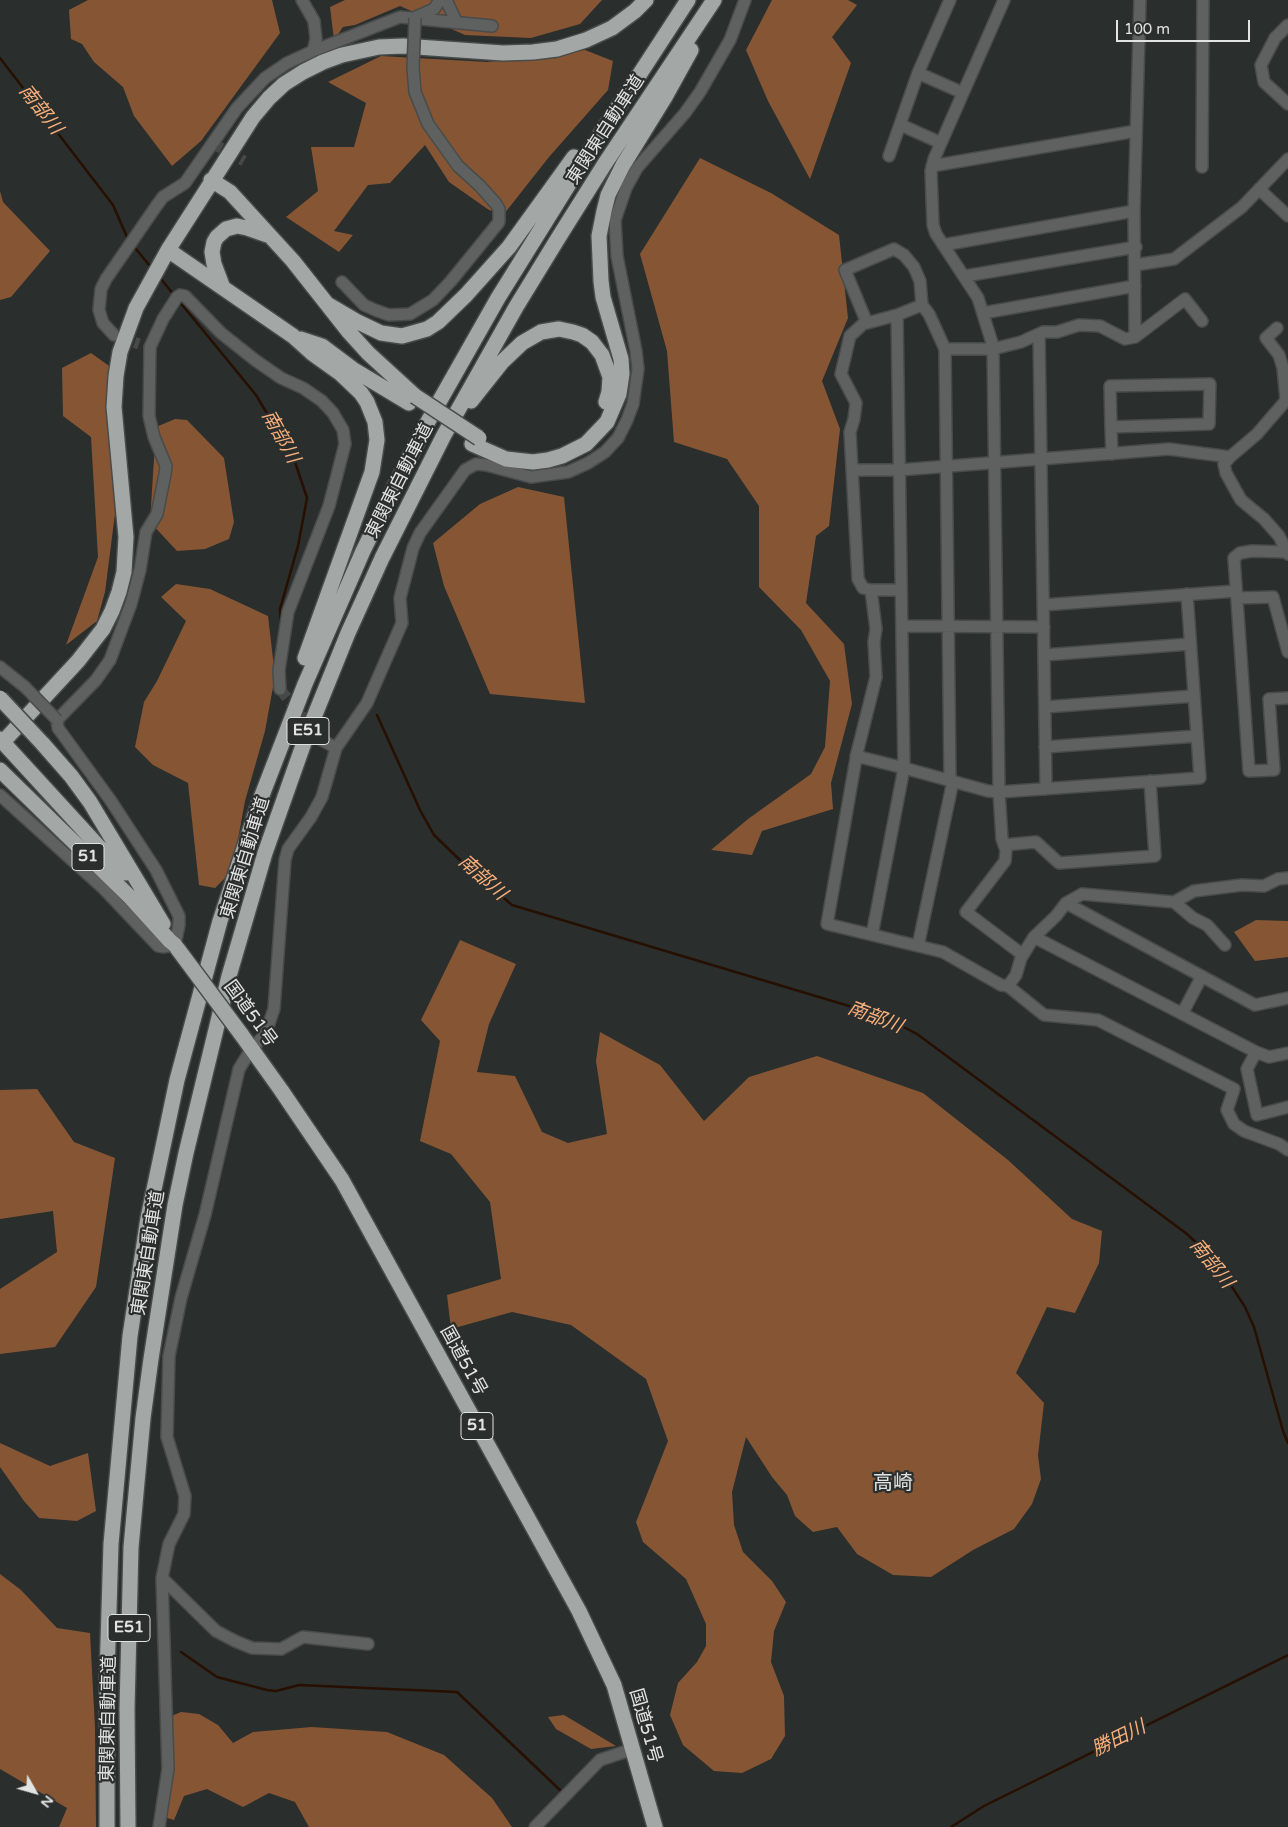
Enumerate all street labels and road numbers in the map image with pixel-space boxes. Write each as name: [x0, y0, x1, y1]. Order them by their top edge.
street label: 東関東自動車道: [563, 71, 649, 189]
street label: 東関東自動車道: [362, 420, 438, 542]
road number: E51: [287, 718, 329, 744]
street label: 東関東自動車道: [217, 795, 275, 921]
road number: 51: [72, 844, 104, 870]
street label: 国道51号: [219, 977, 281, 1051]
street label: 東関東自動車道: [128, 1189, 170, 1317]
street label: 国道51号: [435, 1322, 491, 1400]
road number: 51: [461, 1412, 493, 1440]
road number: E51: [108, 1615, 150, 1642]
street label: 東関東自動車道: [97, 1656, 121, 1782]
street label: 国道51号: [624, 1686, 666, 1766]

